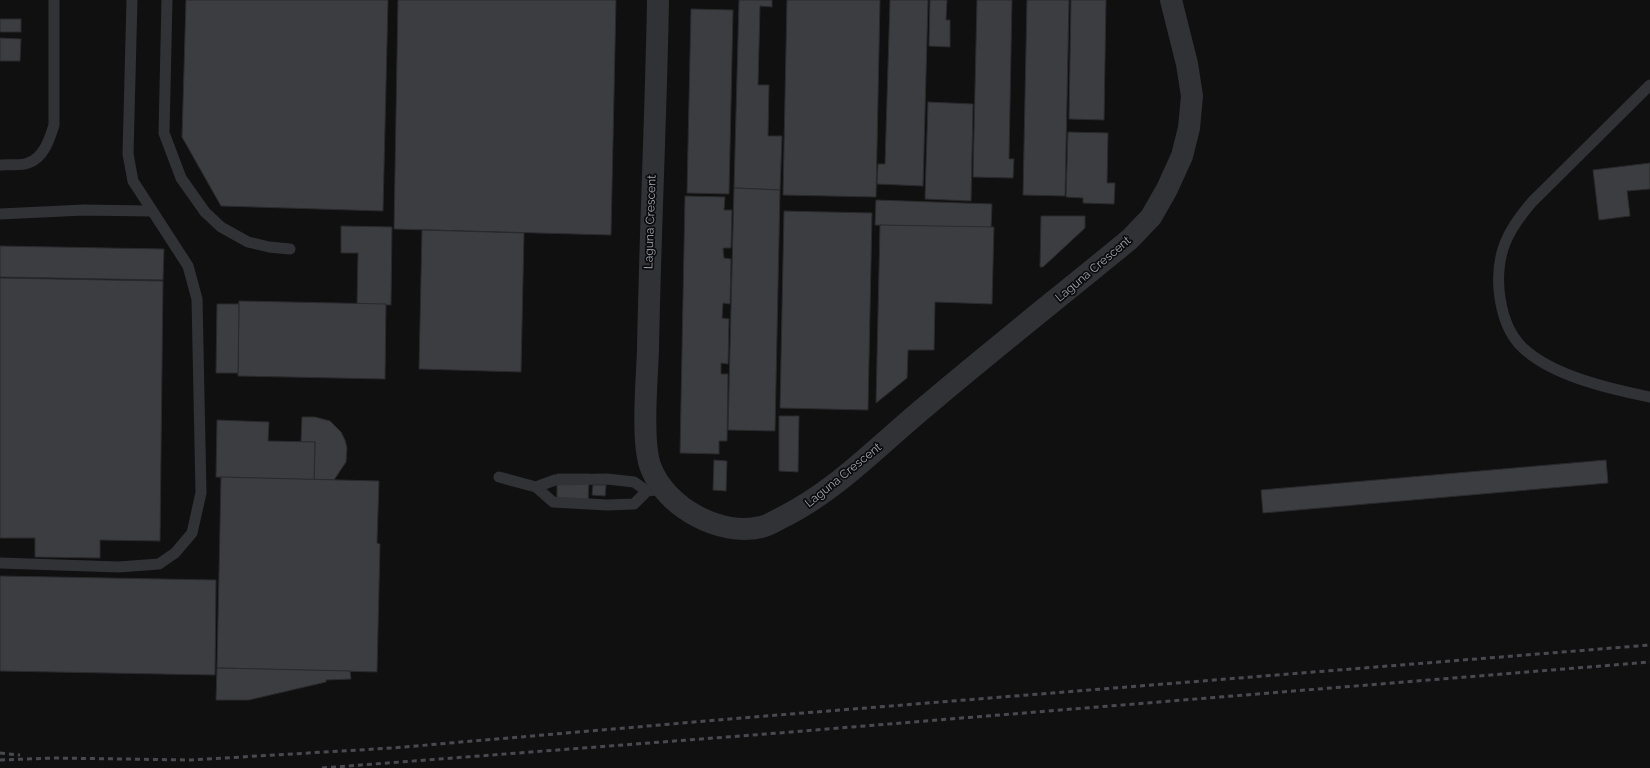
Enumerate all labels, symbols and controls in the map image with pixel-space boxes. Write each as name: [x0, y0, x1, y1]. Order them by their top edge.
street label: Laguna Crescent: [641, 175, 659, 269]
street label: Laguna Crescent: [1052, 233, 1134, 305]
street label: Laguna Crescent: [802, 440, 884, 510]

